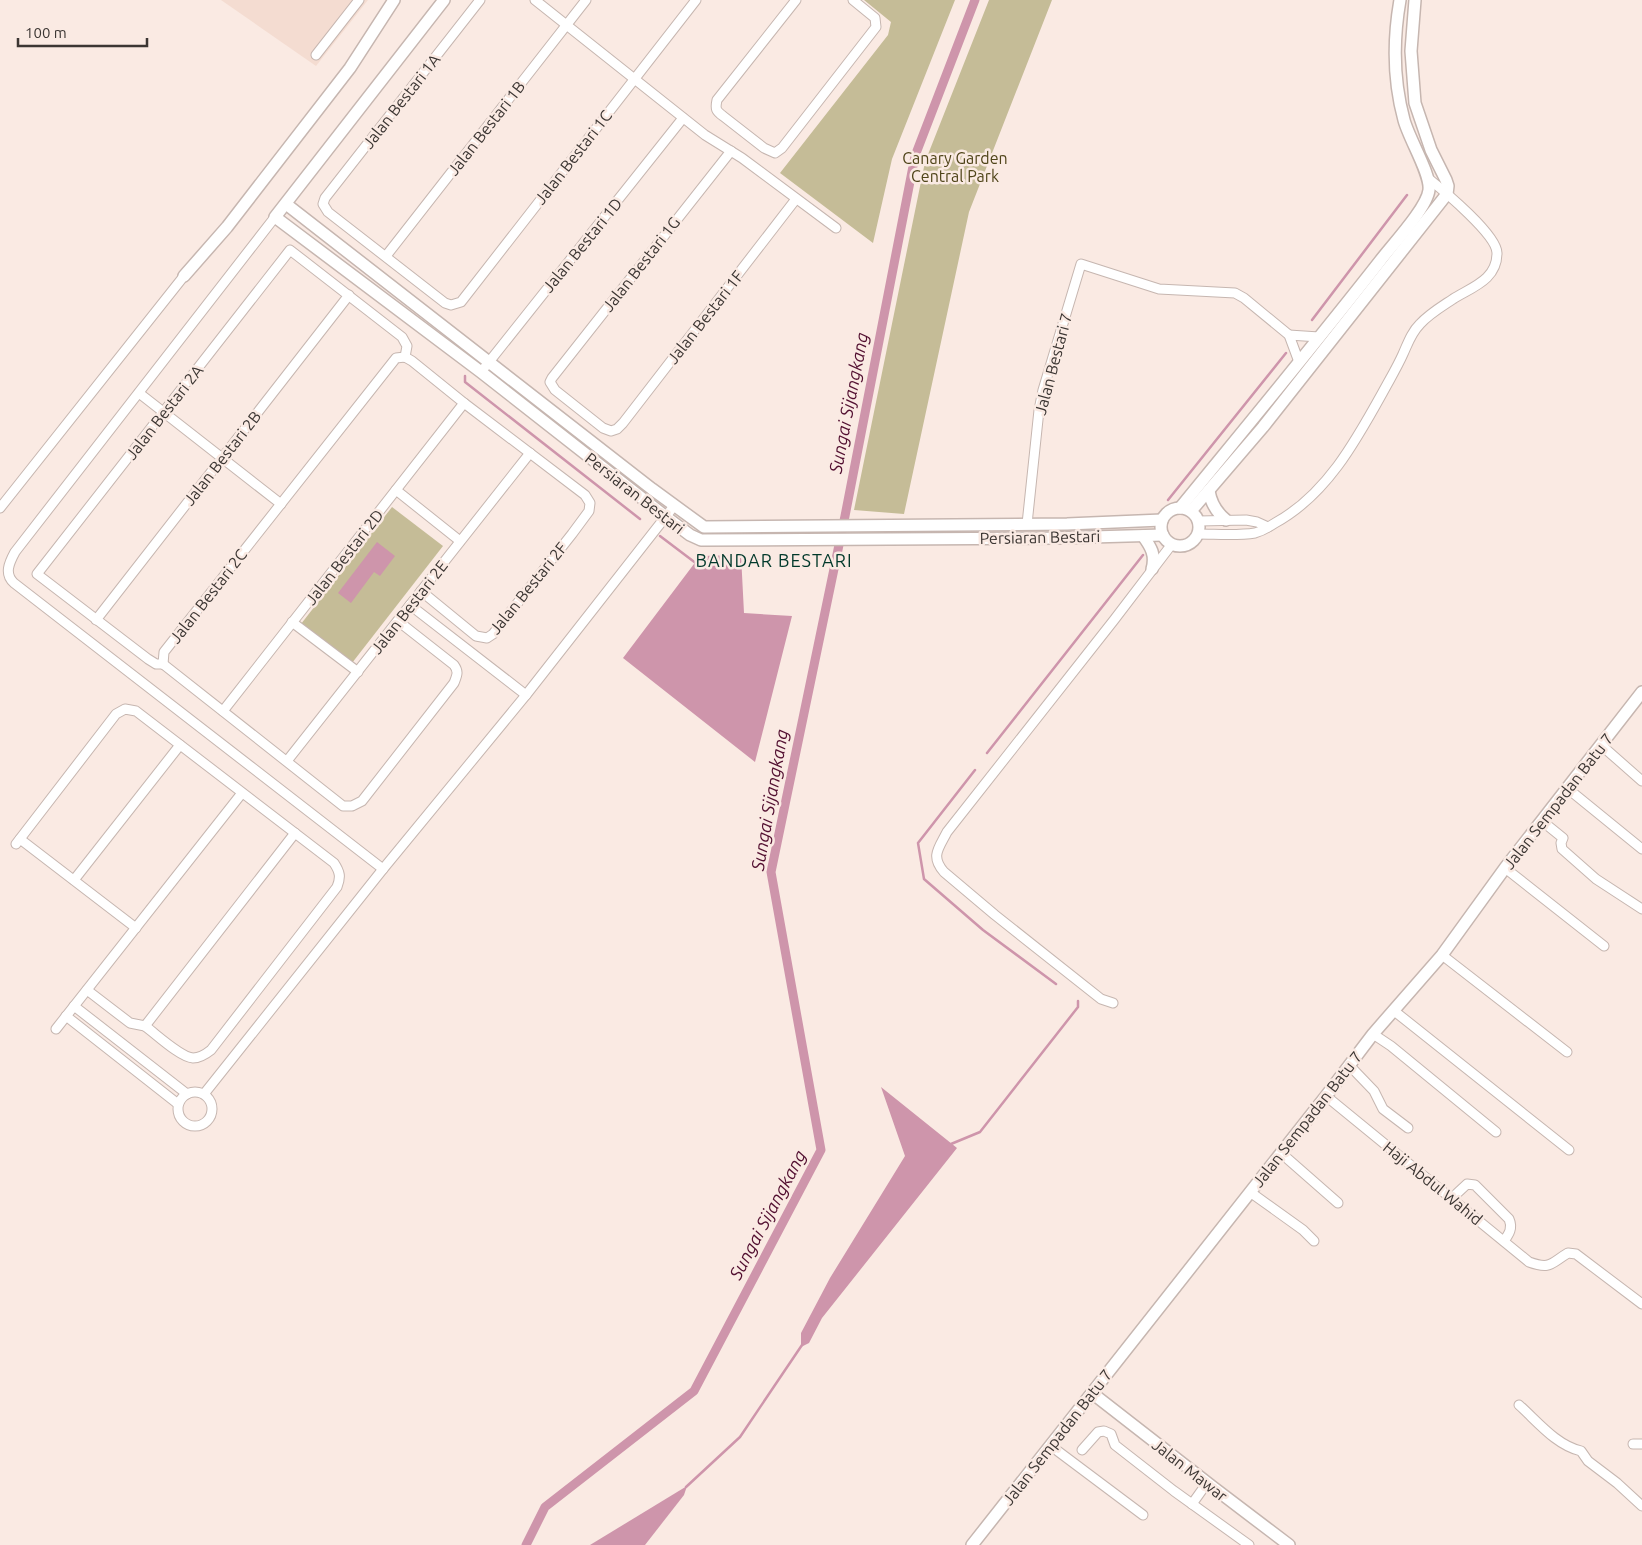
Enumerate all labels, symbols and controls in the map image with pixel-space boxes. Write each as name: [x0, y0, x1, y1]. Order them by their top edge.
scale bar: [18, 15, 146, 47]
text: 100 m: [25, 24, 67, 41]
street label: Jalan Bestari 1A: [359, 50, 444, 152]
street label: Jalan Bestari 1B: [444, 77, 528, 179]
street label: Jalan Bestari 1C: [531, 106, 615, 208]
park label: Canary Garden Central Park: [902, 149, 1008, 185]
street label: Jalan Bestari 1D: [539, 194, 625, 296]
street label: Jalan Bestari 1G: [599, 213, 683, 315]
street label: Jalan Bestari 1F: [663, 267, 747, 367]
street label: Jalan Bestari 7: [1031, 311, 1075, 417]
water label: Sungai Sijangkang: [824, 330, 872, 476]
street label: Jalan Bestari 2A: [122, 361, 207, 463]
street label: Jalan Bestari 2B: [180, 407, 264, 509]
street label: Persiaran Bestari: [582, 449, 688, 537]
street label: Jalan Bestari 2D: [301, 506, 387, 608]
street label: Persiaran Bestari: [980, 527, 1100, 547]
street label: Jalan Bestari 2F: [486, 538, 570, 638]
street label: Jalan Bestari 2C: [166, 545, 250, 647]
district label: BANDAR BESTARI: [695, 550, 853, 570]
street label: Jalan Bestari 2E: [367, 557, 451, 657]
water label: Sungai Sijangkang: [747, 727, 791, 873]
street label: Jalan Sempadan Batu 7: [1500, 730, 1616, 872]
street label: Jalan Sempadan Batu 7: [1249, 1048, 1365, 1190]
street label: Haji Abdul Wahid: [1380, 1138, 1486, 1228]
water label: Sungai Sijangkang: [724, 1146, 810, 1283]
street label: Jalan Sempadan Batu 7: [999, 1366, 1115, 1508]
street label: Jalan Mawar: [1149, 1435, 1231, 1505]

